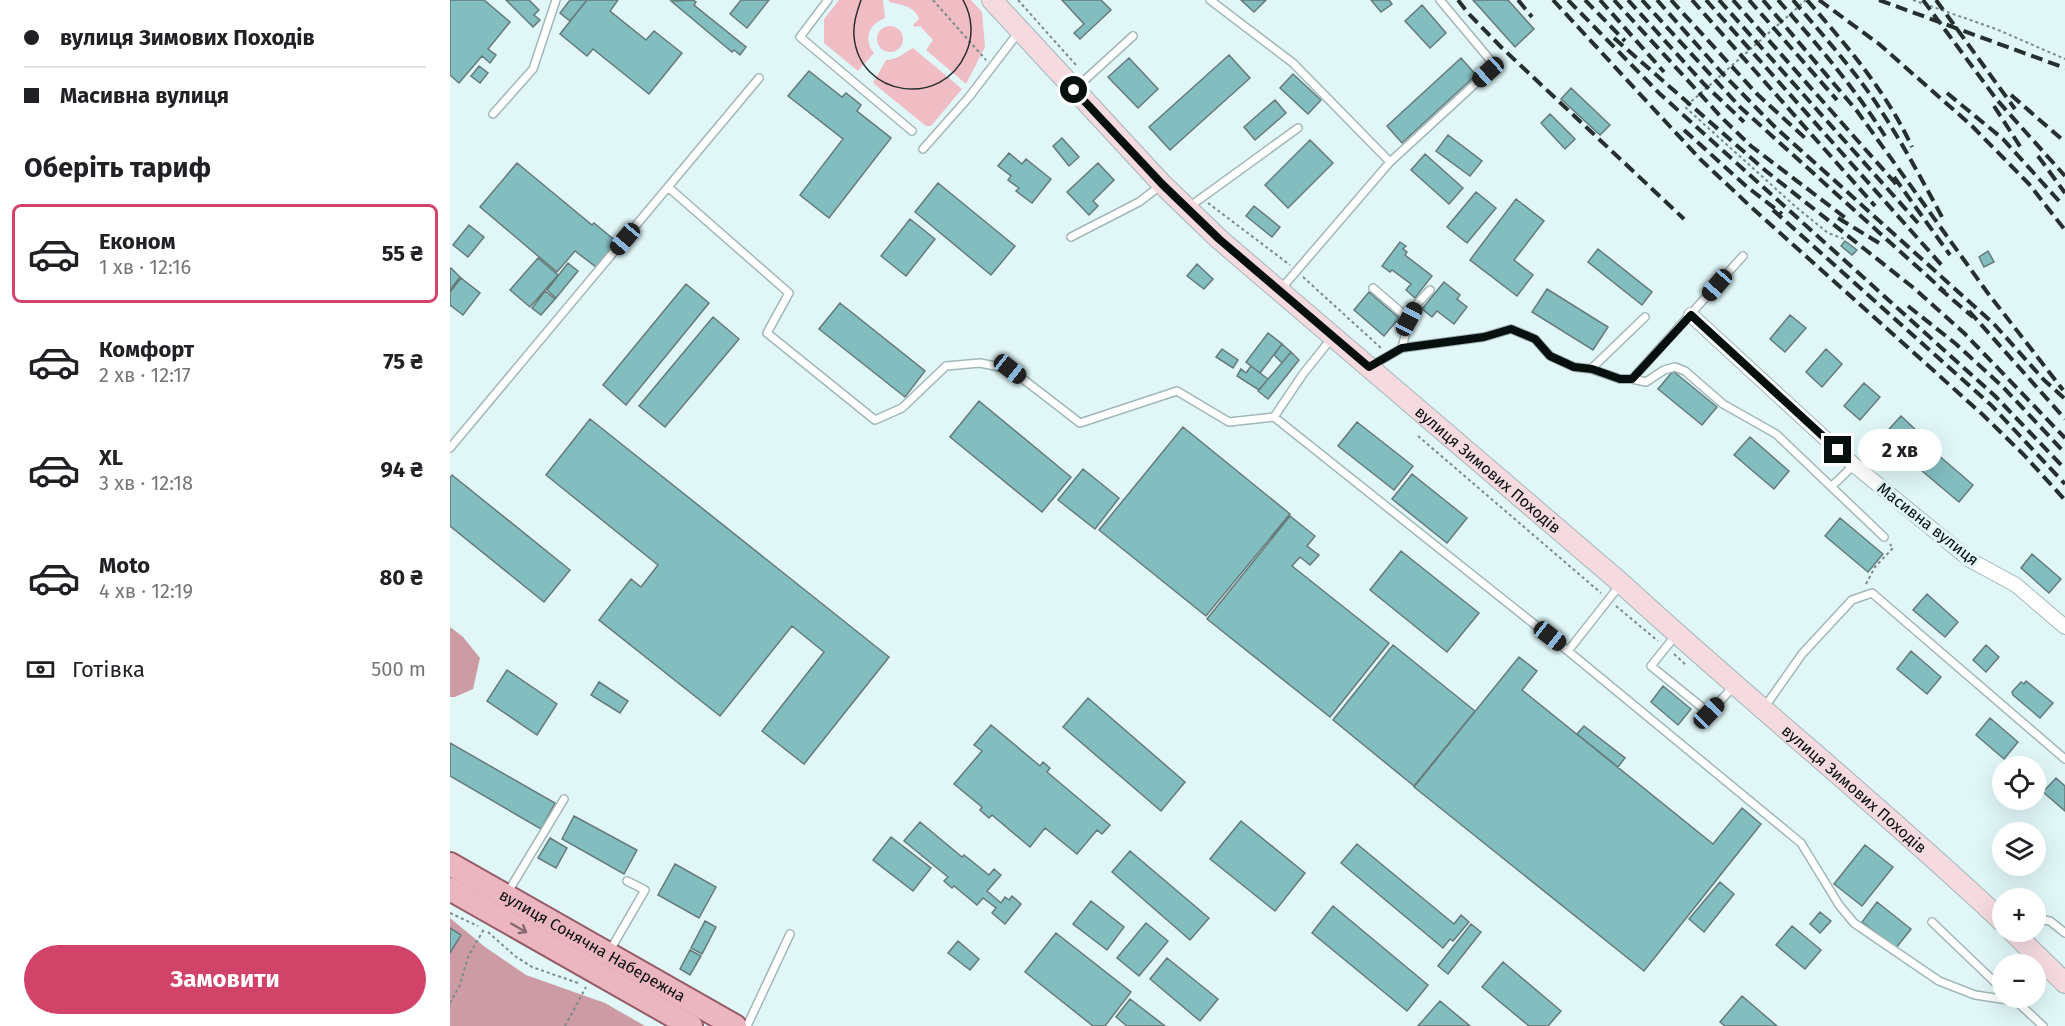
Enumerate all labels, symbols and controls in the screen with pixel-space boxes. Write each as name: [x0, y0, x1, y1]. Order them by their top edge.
text: вулиця Зимових Походів: [60, 24, 315, 51]
car: [1469, 53, 1507, 91]
route start: [1060, 76, 1087, 103]
text: Масивна вулиця: [60, 82, 229, 109]
text: Оберіть тариф: [24, 152, 211, 184]
car: [607, 219, 643, 259]
icon: car: [27, 227, 81, 281]
text: Економ: [99, 228, 176, 255]
text: 55 ₴: [382, 240, 423, 267]
text: 1 хв · 12:16: [99, 255, 191, 279]
car: [1698, 266, 1736, 304]
car: [1393, 299, 1425, 339]
icon: car: [27, 335, 81, 389]
text: Комфорт: [99, 336, 194, 363]
text: 75 ₴: [383, 348, 423, 375]
car: [990, 351, 1030, 387]
text: 2 хв · 12:17: [99, 363, 191, 387]
street label: вулиця Зимових Походів: [1411, 402, 1565, 537]
callout: 2 хв: [1859, 429, 1943, 471]
route end: [1824, 436, 1851, 463]
text: 2 хв: [1882, 438, 1918, 462]
icon: car: [27, 443, 81, 497]
text: XL: [99, 444, 123, 471]
text: 94 ₴: [381, 456, 423, 483]
text: 3 хв · 12:18: [99, 471, 193, 495]
street label: Масивна вулиця: [1874, 479, 1982, 569]
icon: car: [27, 551, 81, 605]
text: Moto: [99, 552, 150, 579]
text: 80 ₴: [379, 564, 423, 591]
text: 4 хв · 12:19: [99, 579, 193, 603]
car: [1530, 618, 1570, 654]
icon: cash: [24, 653, 57, 686]
text: Готівка: [72, 656, 145, 683]
text: 500 m: [371, 657, 426, 681]
car: [1690, 694, 1728, 732]
street label: вулиця Зимових Походів: [1778, 720, 1931, 857]
map controls: [1992, 756, 2046, 1008]
button: locate: [1992, 756, 2046, 810]
button: layers: [1992, 822, 2046, 876]
street label: вулиця Сонячна Набережна: [496, 885, 689, 1005]
button: +: [1992, 888, 2046, 942]
one-way arrow: [510, 923, 527, 935]
button: Замовити: [24, 945, 426, 1014]
button: −: [1992, 954, 2046, 1008]

